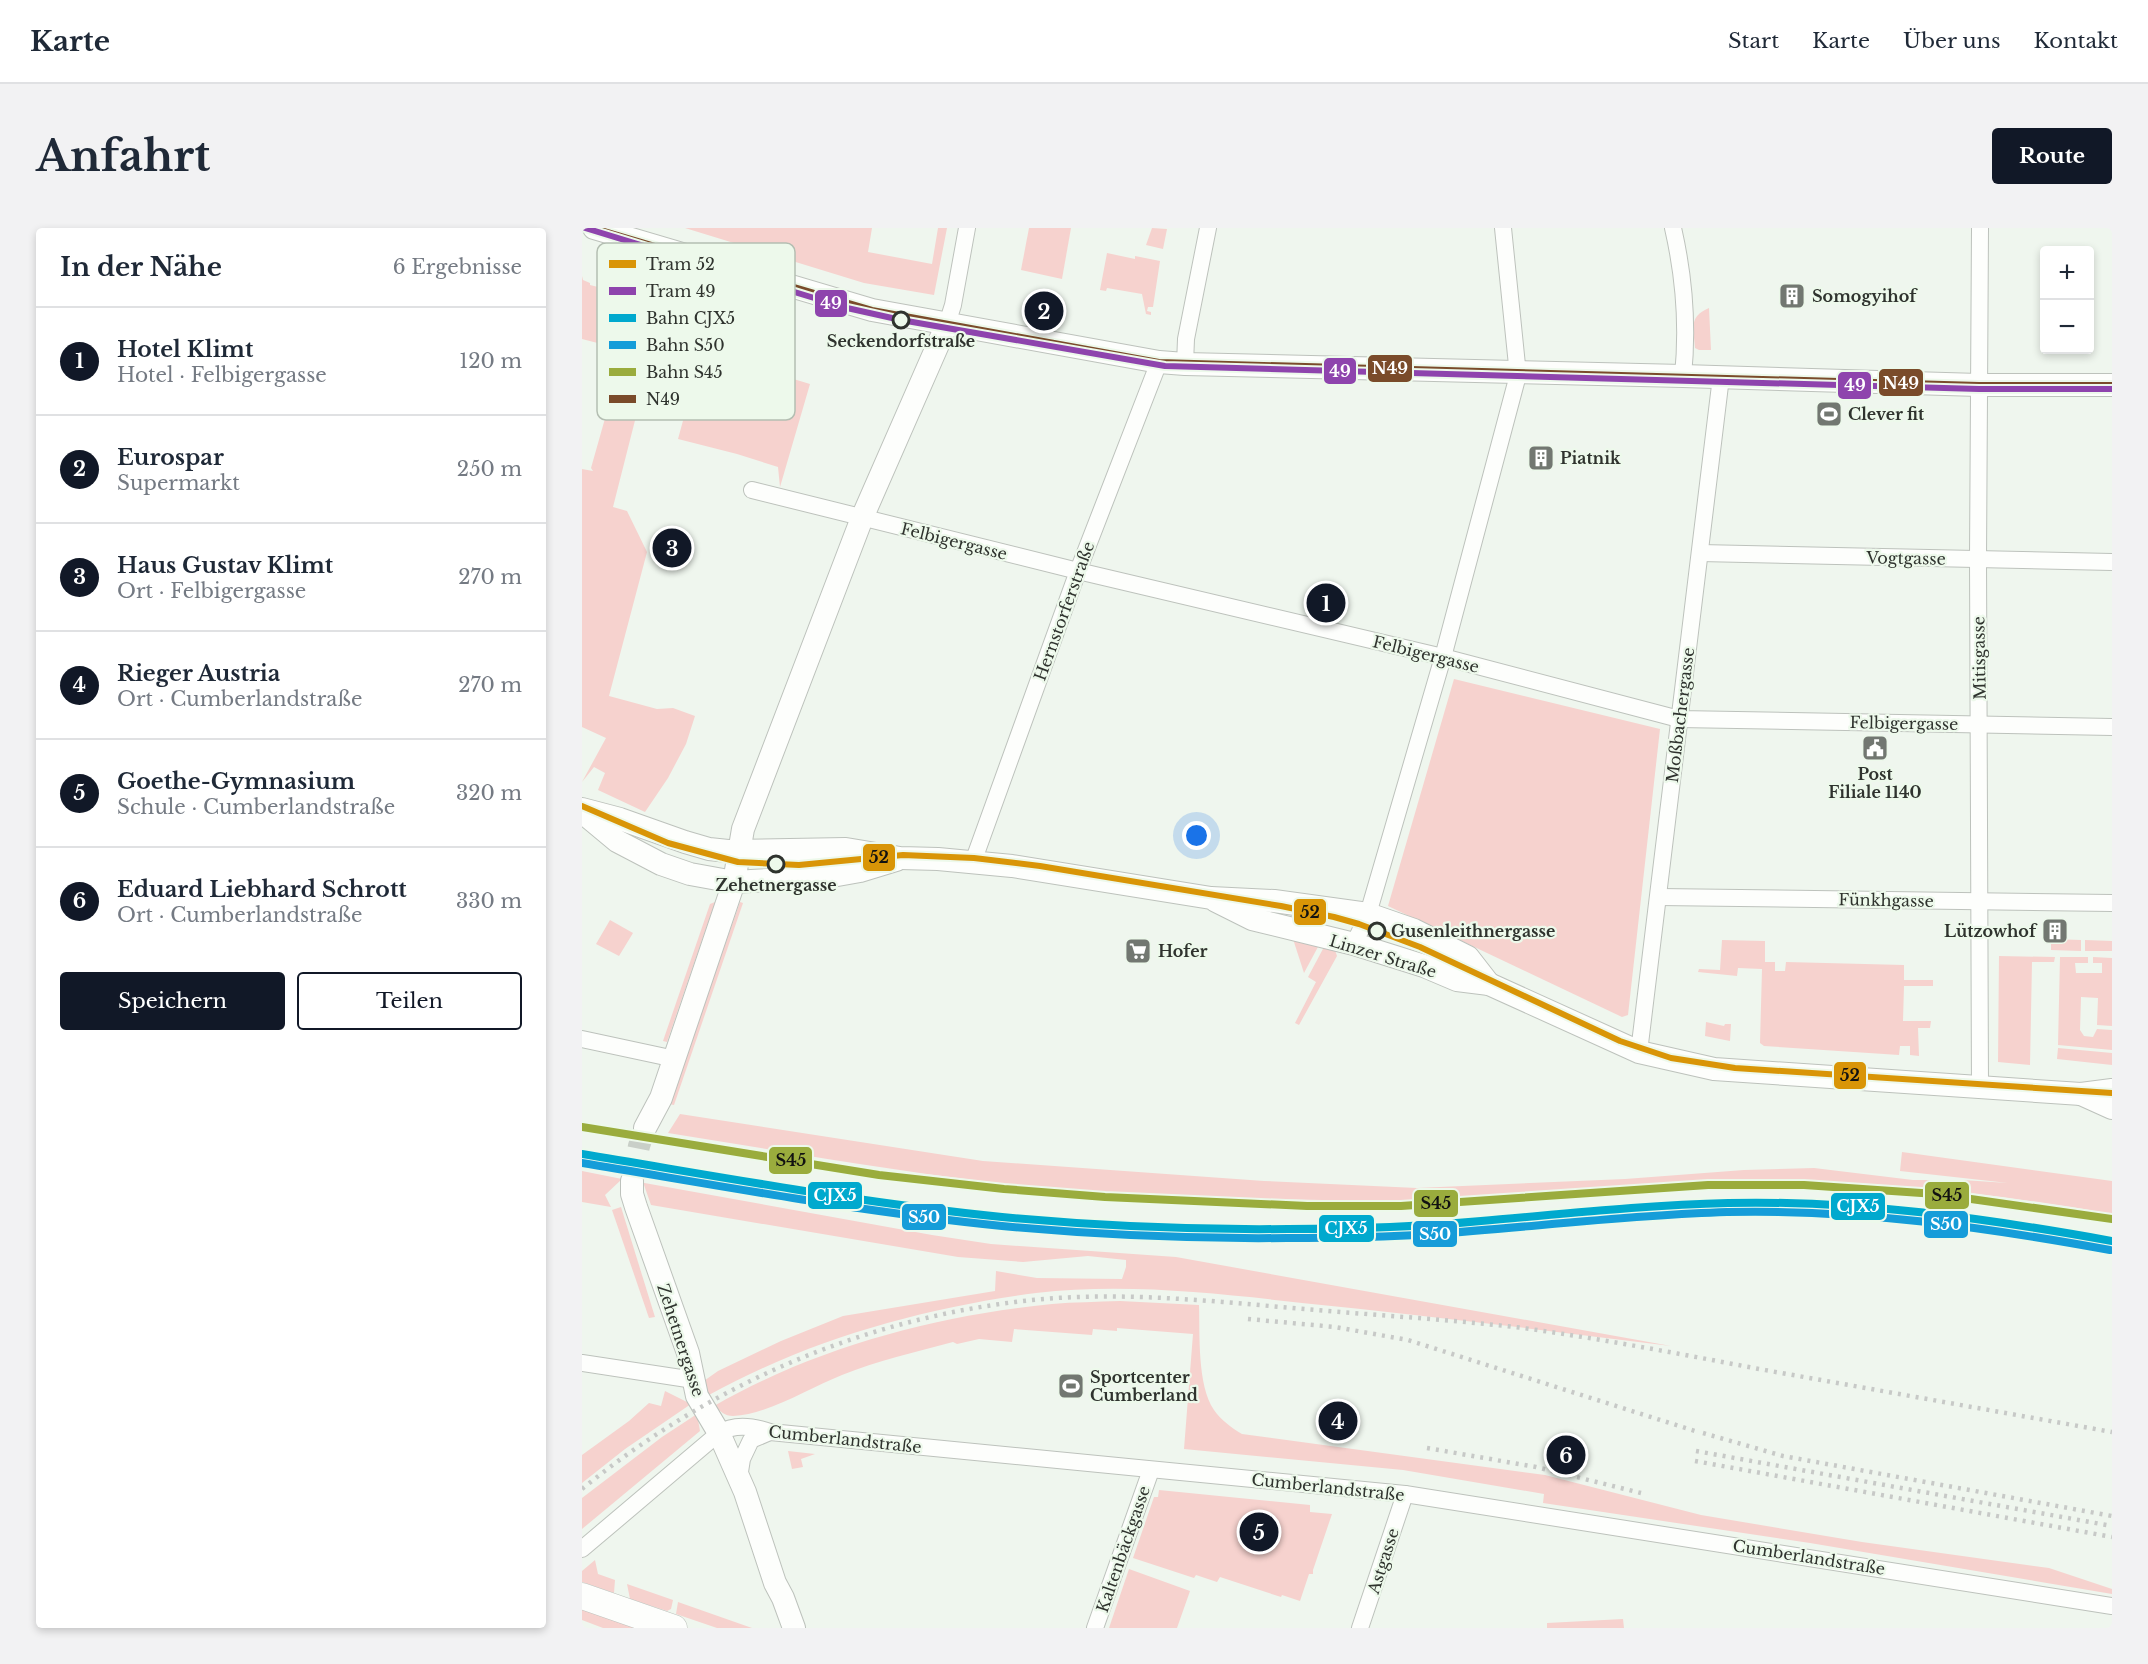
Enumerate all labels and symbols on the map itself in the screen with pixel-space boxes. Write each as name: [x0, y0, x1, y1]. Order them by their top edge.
legend: [597, 243, 795, 420]
text: Tram 52: [646, 254, 715, 274]
text: Tram 49: [646, 281, 716, 301]
building icon: Somogyihof: [1777, 281, 1807, 311]
place label: Somogyihof: [1812, 286, 1918, 306]
pin: 2: [1024, 288, 1064, 334]
line badge: 49: [814, 289, 848, 318]
text: 49: [820, 293, 842, 313]
text: Bahn CJX5: [646, 308, 735, 328]
marker: Seckendorfstraße: [892, 311, 910, 329]
place label: Seckendorfstraße: [827, 331, 975, 351]
text: Bahn S50: [646, 335, 725, 355]
line badge: N49: [1367, 354, 1413, 383]
line badge: 49: [1323, 357, 1357, 385]
text: N49: [1372, 358, 1408, 378]
text: 49: [1329, 361, 1351, 381]
text: Bahn S45: [646, 362, 723, 382]
line badge: N49: [1878, 368, 1924, 397]
line badge: 49: [1837, 371, 1872, 400]
text: N49: [1883, 373, 1919, 393]
text: 49: [1844, 375, 1866, 395]
text: N49: [646, 389, 680, 409]
sports icon: Clever fit: [1814, 399, 1844, 429]
place label: Clever fit: [1848, 404, 1925, 424]
building icon: Piatnik: [1526, 443, 1556, 473]
place label: Piatnik: [1560, 448, 1621, 468]
street label: Felbigergasse: [899, 518, 1009, 564]
pin: 3: [652, 526, 692, 570]
street label: Hernstorferstraße: [1030, 539, 1098, 683]
street label: Vogtgasse: [1865, 547, 1946, 569]
pin: 1: [1306, 580, 1346, 626]
street label: Mitisgasse: [1968, 616, 1990, 700]
street label: Felbigergasse: [1371, 631, 1481, 677]
street label: Moßbachergasse: [1662, 646, 1698, 784]
street label: Felbigergasse: [1849, 712, 1959, 734]
public building icon: Post Filiale 1140: [1860, 733, 1890, 763]
place label: Post Filiale 1140: [1828, 764, 1922, 802]
your location: [1182, 821, 1211, 850]
line badge: 52: [862, 843, 896, 872]
text: 52: [869, 847, 889, 867]
marker: Zehetnergasse: [767, 855, 785, 873]
place label: Zehetnergasse: [715, 875, 837, 895]
street label: Fünkhgasse: [1838, 889, 1934, 911]
line badge: 52: [1293, 898, 1327, 926]
text: 52: [1300, 902, 1320, 922]
building icon: Lützowhof: [2040, 916, 2070, 946]
place label: Gusenleithnergasse: [1391, 921, 1555, 941]
place label: Lützowhof: [1944, 921, 2038, 941]
marker: Gusenleithnergasse: [1368, 922, 1386, 940]
street label: Linzer Straße: [1327, 930, 1439, 982]
supermarket icon: Hofer: [1123, 936, 1153, 966]
place label: Hofer: [1158, 941, 1208, 961]
line badge: 52: [1833, 1061, 1867, 1090]
text: 52: [1840, 1065, 1860, 1085]
line badge: S45: [768, 1146, 813, 1175]
text: S45: [776, 1150, 806, 1170]
line badge: CJX5: [807, 1181, 863, 1210]
line badge: S45: [1924, 1181, 1970, 1210]
text: CJX5: [814, 1185, 856, 1205]
text: S45: [1932, 1185, 1962, 1205]
line badge: S45: [1413, 1189, 1459, 1218]
line badge: CJX5: [1830, 1192, 1886, 1221]
text: S45: [1421, 1193, 1451, 1213]
text: CJX5: [1837, 1196, 1879, 1216]
line badge: S50: [901, 1203, 947, 1231]
text: S50: [908, 1207, 940, 1227]
line badge: S50: [1923, 1210, 1969, 1239]
line badge: CJX5: [1318, 1214, 1375, 1243]
text: S50: [1930, 1214, 1962, 1234]
text: CJX5: [1325, 1218, 1367, 1238]
line badge: S50: [1412, 1220, 1458, 1248]
text: S50: [1419, 1224, 1451, 1244]
street label: Zehetnergasse: [653, 1281, 709, 1399]
place label: Sportcenter Cumberland: [1090, 1367, 1198, 1405]
sports icon: Sportcenter Cumberland: [1056, 1371, 1086, 1401]
pin: 4: [1318, 1398, 1358, 1444]
street label: Cumberlandstraße: [767, 1421, 923, 1457]
pin: 6: [1546, 1432, 1586, 1478]
street label: Cumberlandstraße: [1250, 1469, 1406, 1505]
street label: Kaltenbäckgasse: [1092, 1483, 1154, 1615]
pin: 5: [1240, 1510, 1278, 1554]
street label: Astgasse: [1363, 1526, 1403, 1597]
street label: Cumberlandstraße: [1731, 1535, 1887, 1579]

